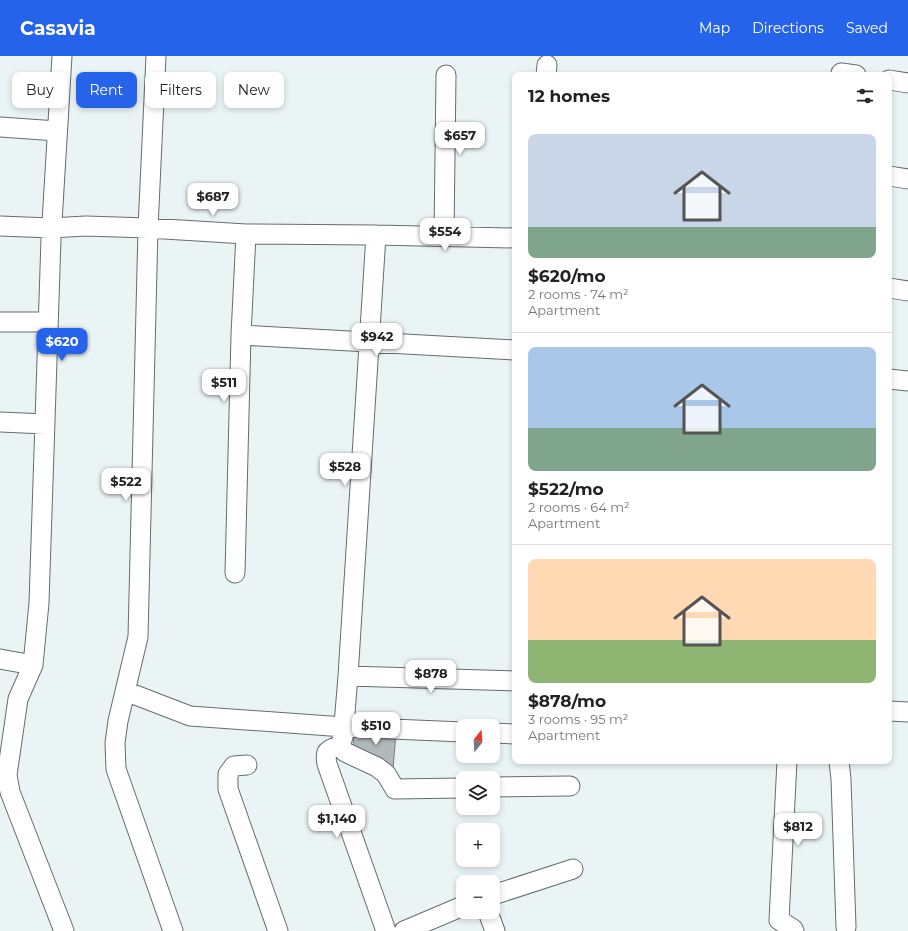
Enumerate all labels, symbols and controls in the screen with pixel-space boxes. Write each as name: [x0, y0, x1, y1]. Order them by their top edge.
text: Casavia: [20, 17, 96, 40]
text: Map: [699, 19, 730, 37]
text: Directions: [752, 19, 824, 37]
text: Saved: [846, 19, 888, 37]
chip: Buy: [12, 72, 68, 108]
chip: Rent: [76, 72, 137, 108]
chip: Filters: [145, 72, 216, 108]
chip: New: [224, 72, 284, 108]
icon: filters: [854, 85, 876, 107]
text: 12 homes: [528, 86, 610, 106]
pin: $657: [436, 122, 484, 156]
text: $657: [444, 127, 476, 143]
icon: home: [666, 160, 738, 232]
pin: $687: [189, 183, 237, 217]
text: $687: [196, 188, 230, 204]
pin: $554: [421, 218, 469, 252]
text: $554: [429, 223, 461, 239]
text: $620/mo: [528, 266, 606, 286]
text: 2 rooms · 74 m²: [528, 286, 629, 302]
text: Apartment: [528, 302, 600, 318]
pin: $942: [353, 323, 401, 357]
pin: $620: [38, 328, 86, 362]
text: $942: [360, 328, 394, 344]
text: $620: [45, 333, 79, 349]
pin: $511: [200, 369, 248, 403]
icon: home: [666, 373, 738, 445]
text: $511: [211, 374, 237, 390]
pin: $528: [321, 453, 369, 487]
text: $528: [329, 458, 361, 474]
pin: $522: [102, 468, 150, 502]
text: $522: [110, 473, 142, 489]
text: $522/mo: [528, 479, 604, 499]
text: 2 rooms · 64 m²: [528, 499, 630, 515]
text: Apartment: [528, 515, 600, 531]
icon: home: [666, 585, 738, 657]
pin: $878: [407, 660, 455, 694]
text: $878: [414, 665, 448, 681]
text: $878/mo: [528, 691, 606, 711]
text: 3 rooms · 95 m²: [528, 711, 628, 727]
pin: $510: [352, 712, 400, 746]
text: $510: [361, 717, 391, 733]
north arrow: [456, 719, 500, 763]
map controls: [456, 719, 500, 919]
text: Apartment: [528, 727, 600, 743]
button: layers: [456, 771, 500, 815]
pin: $1,140: [304, 805, 370, 839]
text: $1,140: [317, 810, 357, 826]
pin: $812: [774, 813, 822, 847]
text: $812: [783, 818, 813, 834]
button: +: [456, 823, 500, 867]
button: −: [456, 875, 500, 919]

